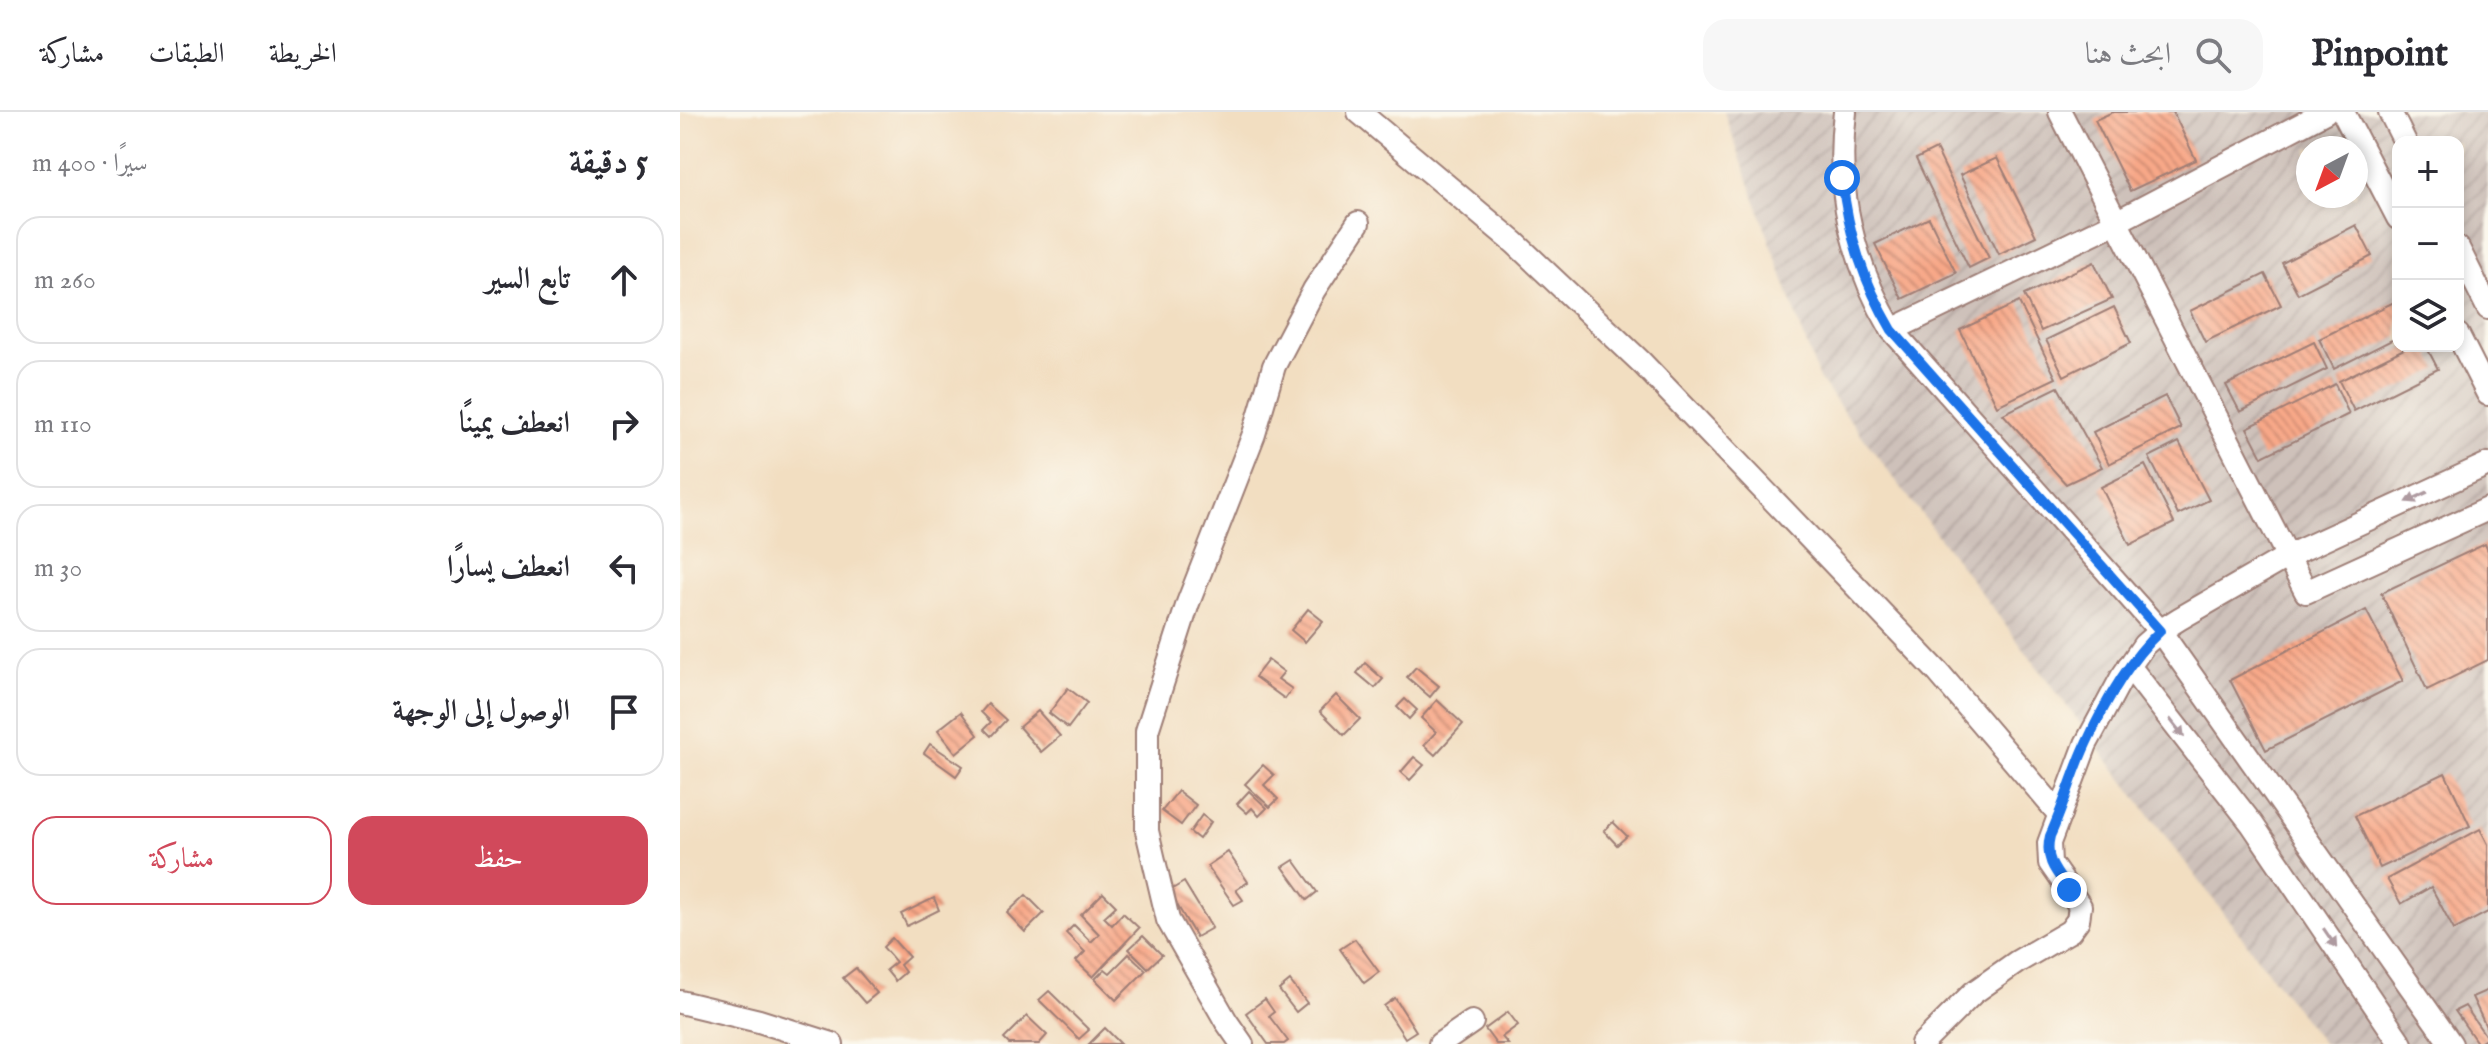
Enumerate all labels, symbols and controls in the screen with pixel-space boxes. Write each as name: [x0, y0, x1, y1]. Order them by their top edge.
search box: [1703, 19, 2263, 91]
text: Pinpoint: [2311, 31, 2448, 79]
icon: search: [2191, 33, 2235, 77]
text: ابحث هنا: [2085, 36, 2171, 74]
text: مشاركة: [40, 37, 104, 72]
text: الطبقات: [148, 37, 225, 72]
text: الخريطة: [269, 37, 337, 72]
north arrow: [2296, 136, 2368, 208]
map controls: [2392, 136, 2464, 352]
button: +: [2392, 136, 2464, 208]
text: 5 دقيقة: [569, 141, 648, 184]
text: سيرًا · 400 m: [32, 147, 148, 180]
route start: [1824, 160, 1860, 196]
button: −: [2392, 208, 2464, 280]
icon: ahead: [602, 258, 646, 302]
text: تابع السير: [485, 261, 570, 299]
text: 260 m: [34, 264, 96, 297]
button: layers: [2392, 280, 2464, 352]
icon: right: [602, 402, 646, 446]
text: انعطف يمينًا: [459, 405, 570, 443]
text: 110 m: [34, 408, 92, 441]
one-way arrow: [2405, 490, 2429, 504]
icon: left: [602, 546, 646, 590]
text: انعطف يسارًا: [447, 549, 570, 587]
text: 30 m: [34, 552, 82, 585]
icon: arrive: [602, 690, 646, 734]
text: الوصول إلى الوجهة: [393, 693, 570, 731]
one-way arrow: [2168, 718, 2185, 738]
button: مشاركة: [32, 816, 332, 905]
button: حفظ: [348, 816, 648, 905]
route end: [2051, 872, 2087, 908]
one-way arrow: [2322, 928, 2337, 949]

